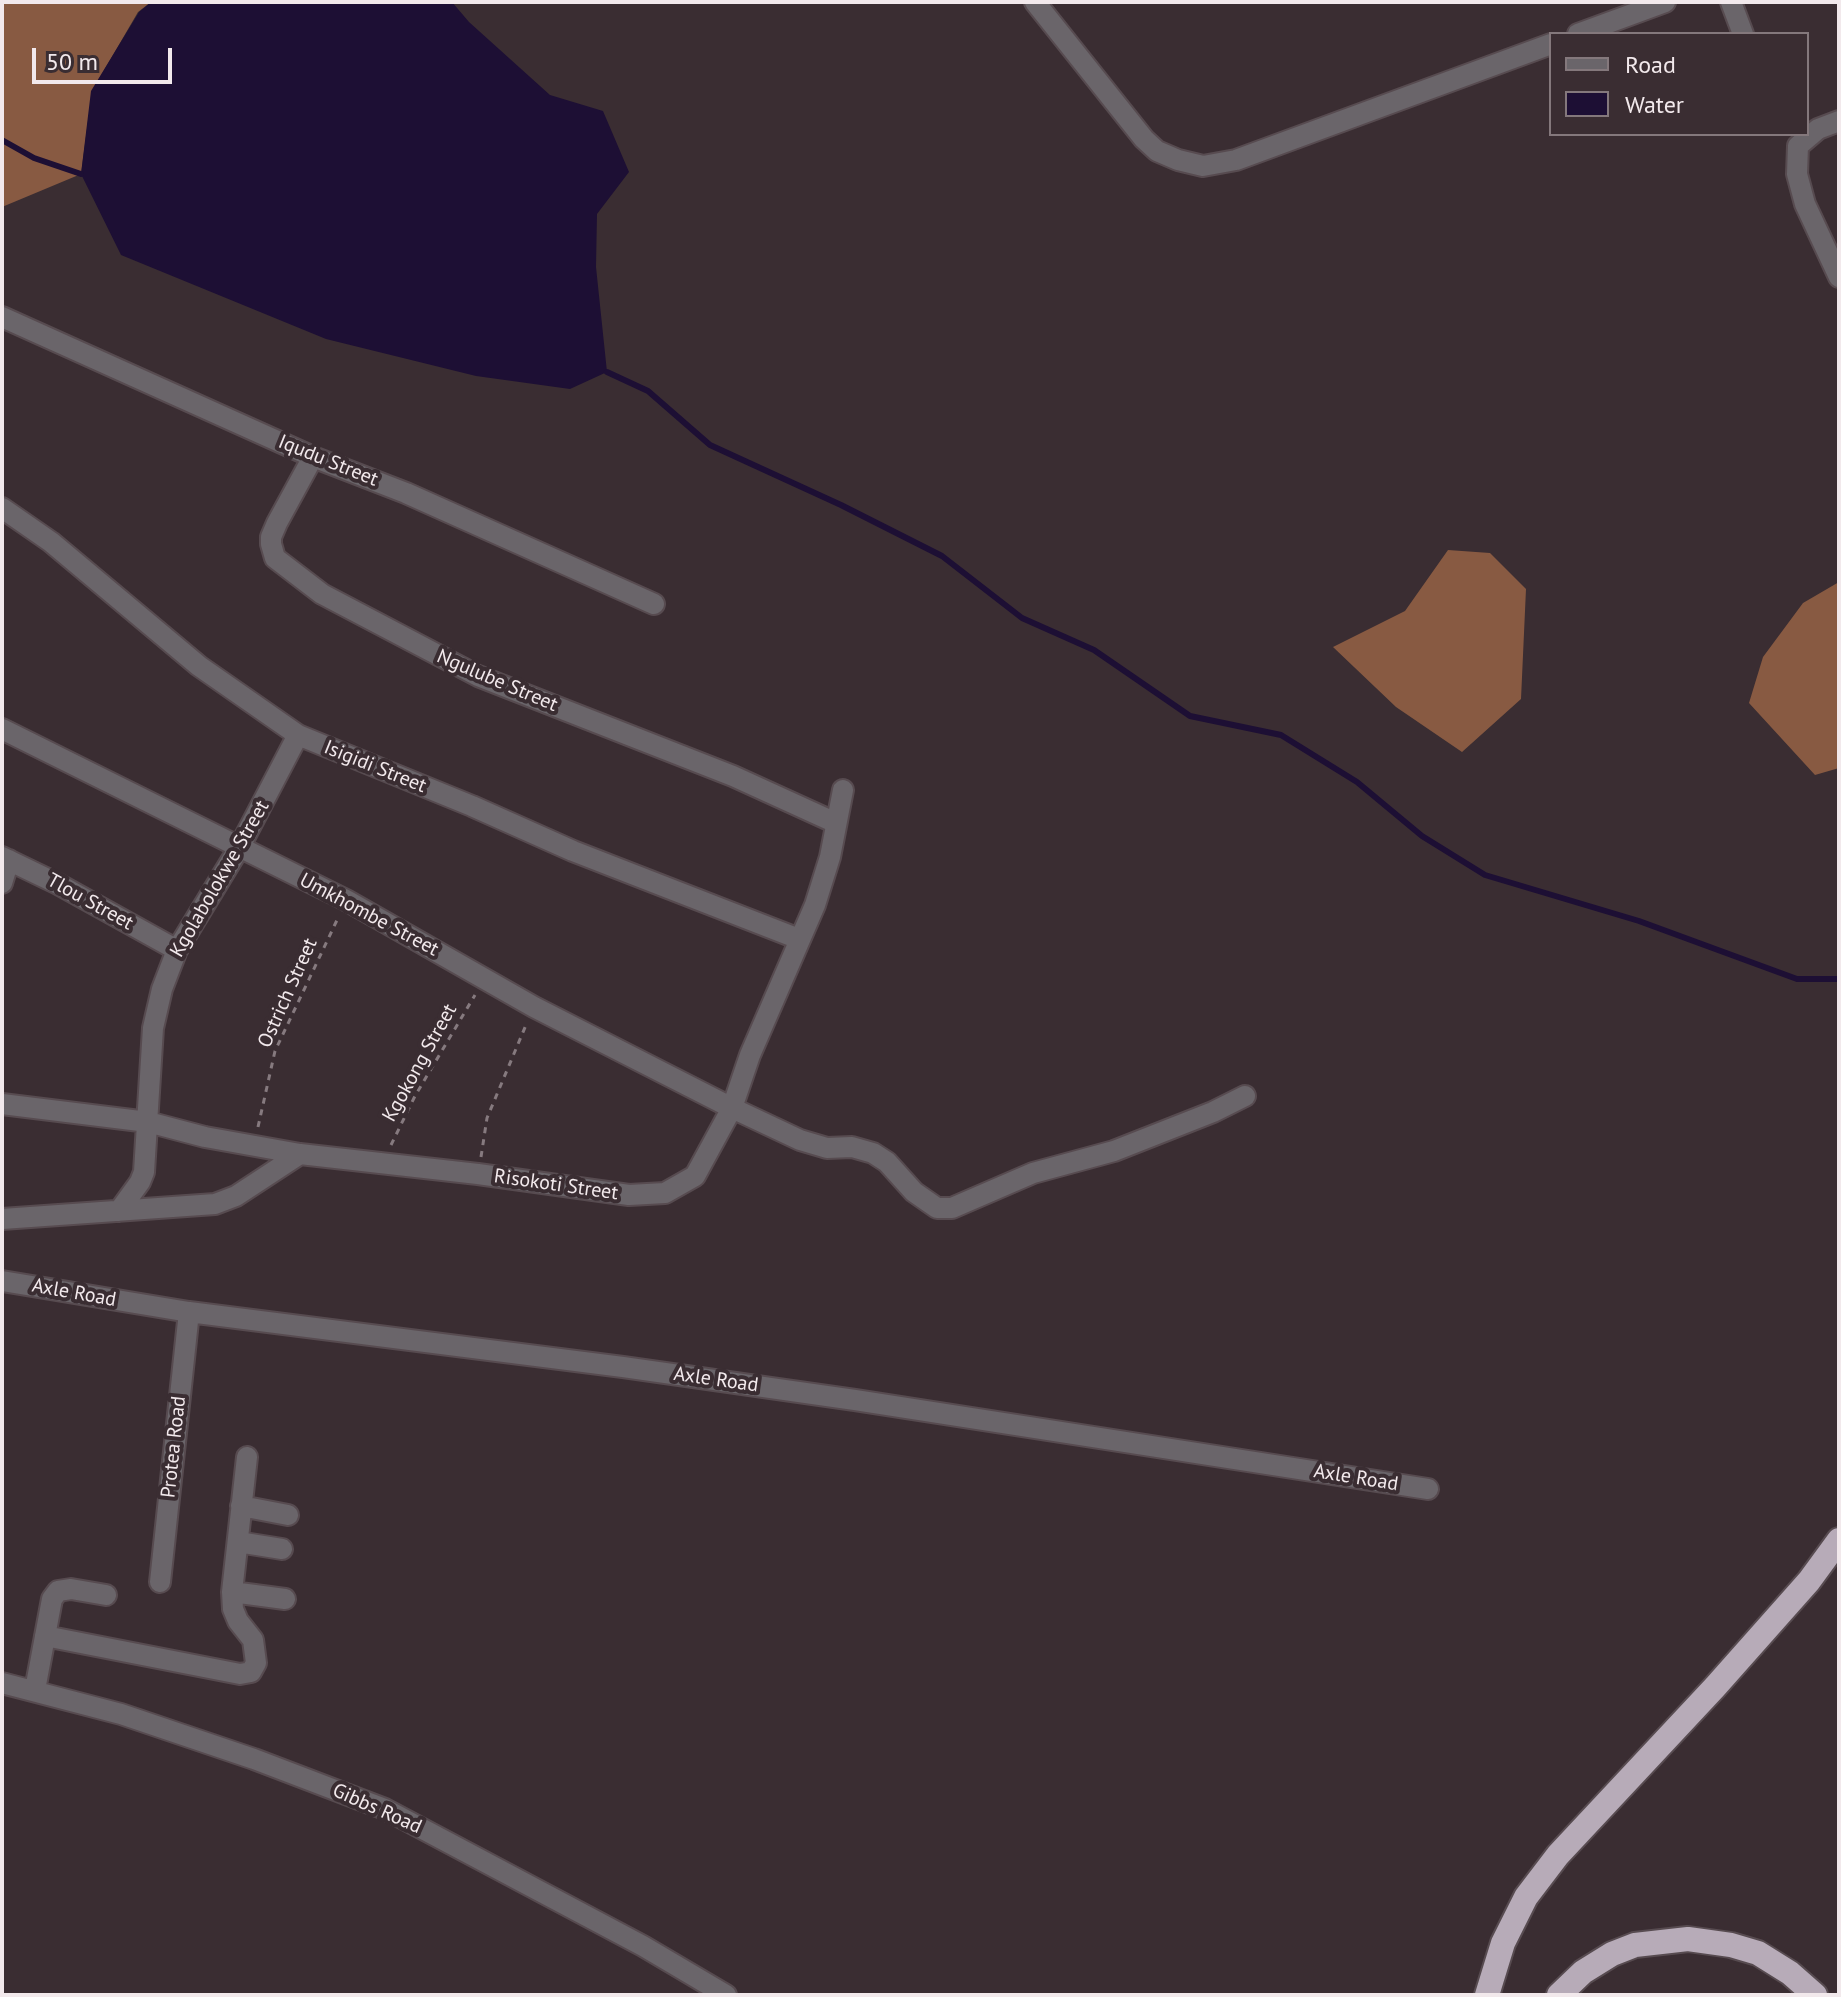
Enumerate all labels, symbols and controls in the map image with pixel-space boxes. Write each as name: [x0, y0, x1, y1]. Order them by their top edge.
scale bar: [36, 32, 176, 82]
legend: [1549, 32, 1809, 136]
text: 50 m: [46, 46, 98, 77]
text: Road: [1625, 49, 1676, 80]
text: Water: [1625, 89, 1684, 120]
street label: Iqudu Street: [275, 430, 381, 492]
street label: Ngulube Street: [433, 645, 561, 717]
street label: Isigidi Street: [320, 736, 430, 798]
street label: Kgolabolokwe Street: [165, 796, 275, 962]
street label: Umkhombe Street: [295, 868, 443, 962]
street label: Tlou Street: [43, 869, 137, 935]
street label: Ostrich Street: [253, 934, 323, 1052]
street label: Kgokong Street: [378, 1000, 462, 1126]
street label: Risokoti Street: [492, 1164, 620, 1206]
street label: Axle Road: [30, 1274, 118, 1312]
street label: Axle Road: [672, 1362, 760, 1398]
street label: Protea Road: [157, 1395, 191, 1499]
street label: Axle Road: [1312, 1459, 1400, 1497]
street label: Gibbs Road: [329, 1779, 425, 1839]

